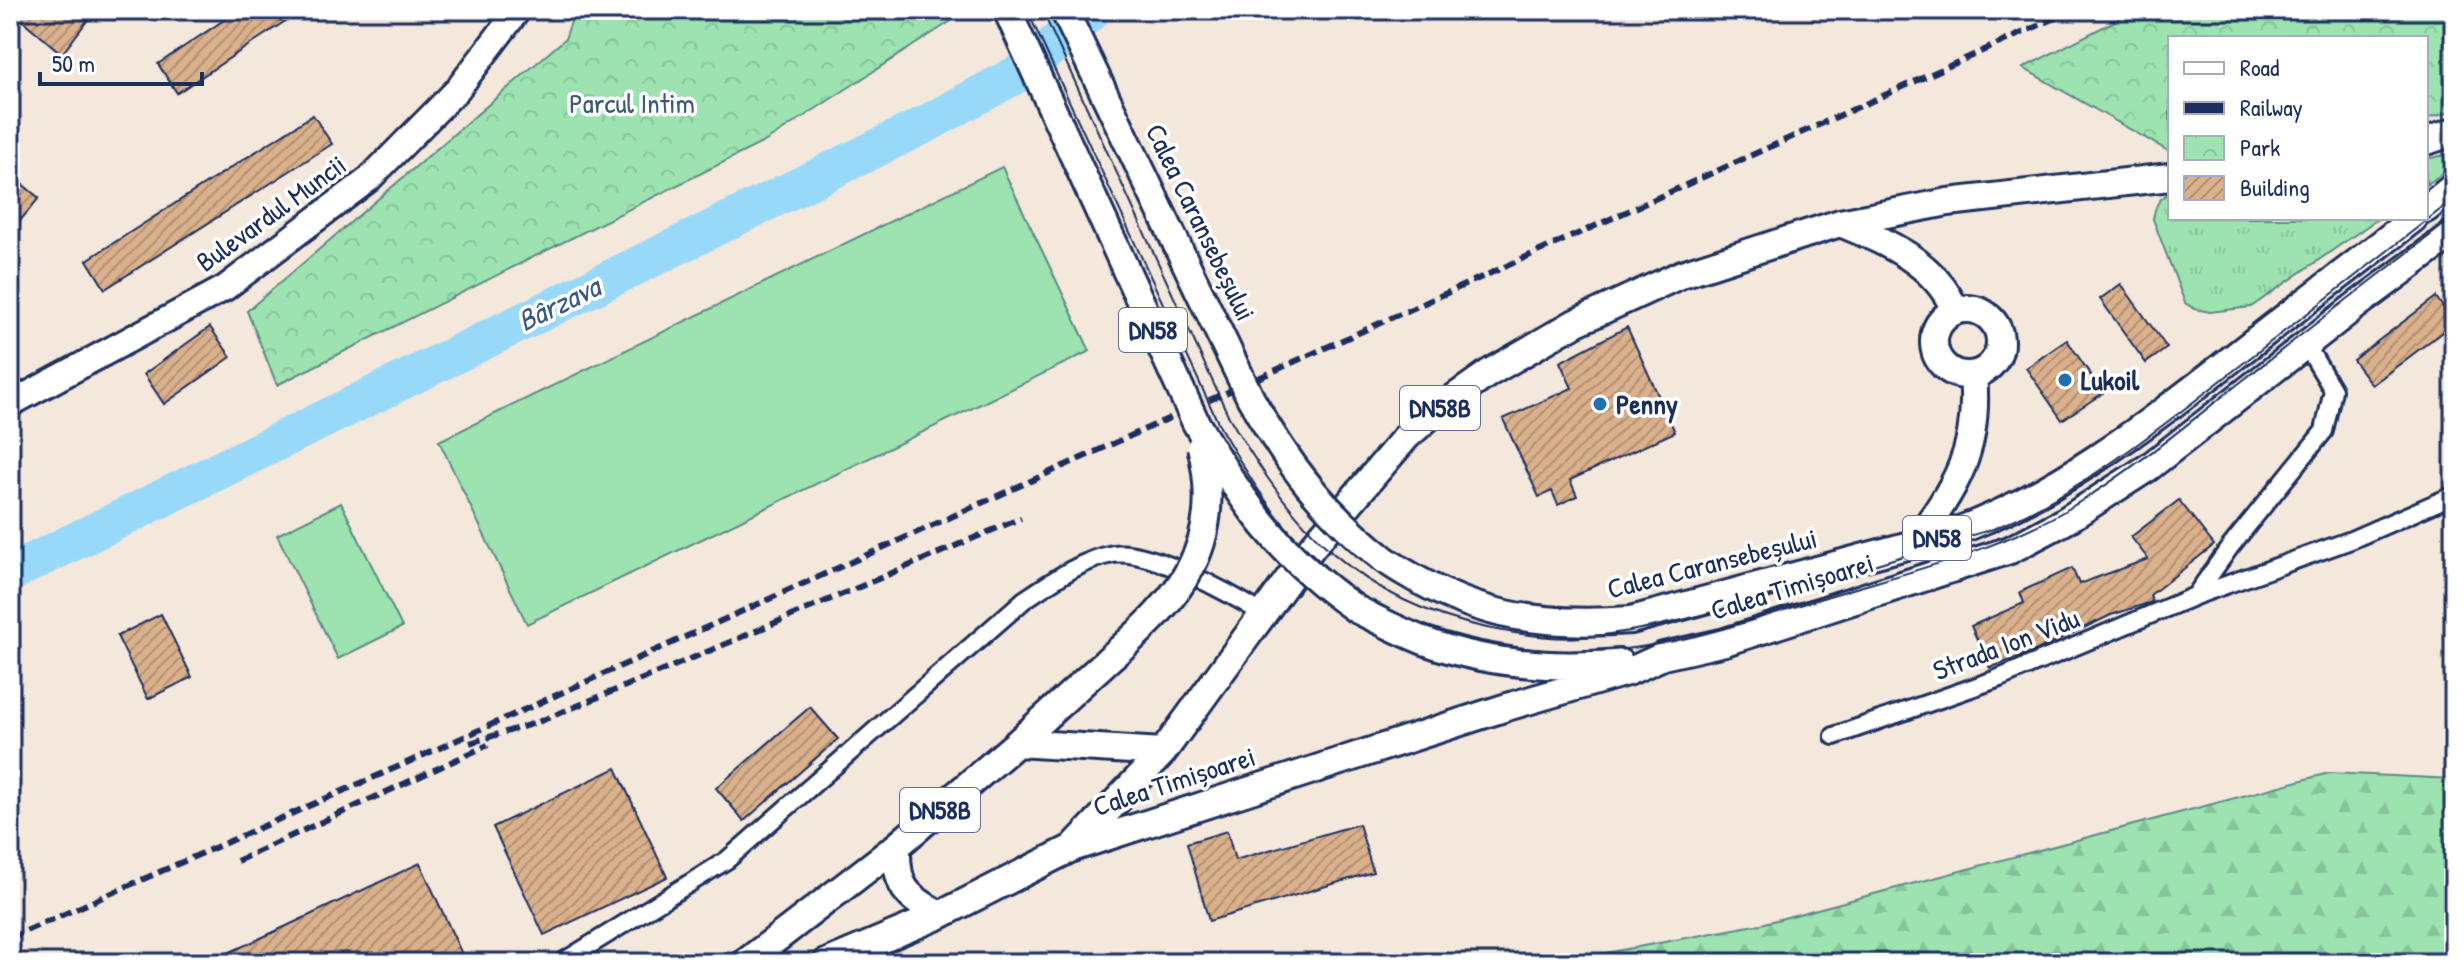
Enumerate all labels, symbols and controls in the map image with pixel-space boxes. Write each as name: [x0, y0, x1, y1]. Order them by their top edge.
scale bar: [40, 36, 202, 86]
legend: [2168, 36, 2428, 220]
text: 50 m: [52, 47, 95, 79]
text: Road: [2240, 51, 2279, 83]
park label: Parcul Intim: [569, 84, 695, 122]
text: Railway: [2240, 91, 2303, 123]
street label: Calea Caransebeșului: [1137, 117, 1265, 327]
text: Park: [2240, 131, 2280, 163]
street label: Bulevardul Muncii: [188, 146, 354, 280]
text: Building: [2240, 171, 2310, 203]
water label: Bârzava: [511, 265, 609, 340]
road number: DN58: [1119, 308, 1187, 352]
place label: Lukoil: [2081, 361, 2140, 399]
marker: Lukoil: [2056, 371, 2074, 389]
place label: Penny: [1616, 385, 1678, 424]
road number: DN58B: [1400, 386, 1480, 430]
marker: Penny: [1591, 395, 1609, 413]
road number: DN58: [1903, 516, 1971, 560]
street label: Calea Caransebeșului: [1603, 519, 1821, 607]
street label: Calea Timișoarei: [1706, 543, 1878, 629]
street label: Strada Ion Vidu: [1927, 599, 2085, 689]
street label: Calea Timișoarei: [1088, 737, 1260, 825]
road number: DN58B: [900, 788, 980, 832]

